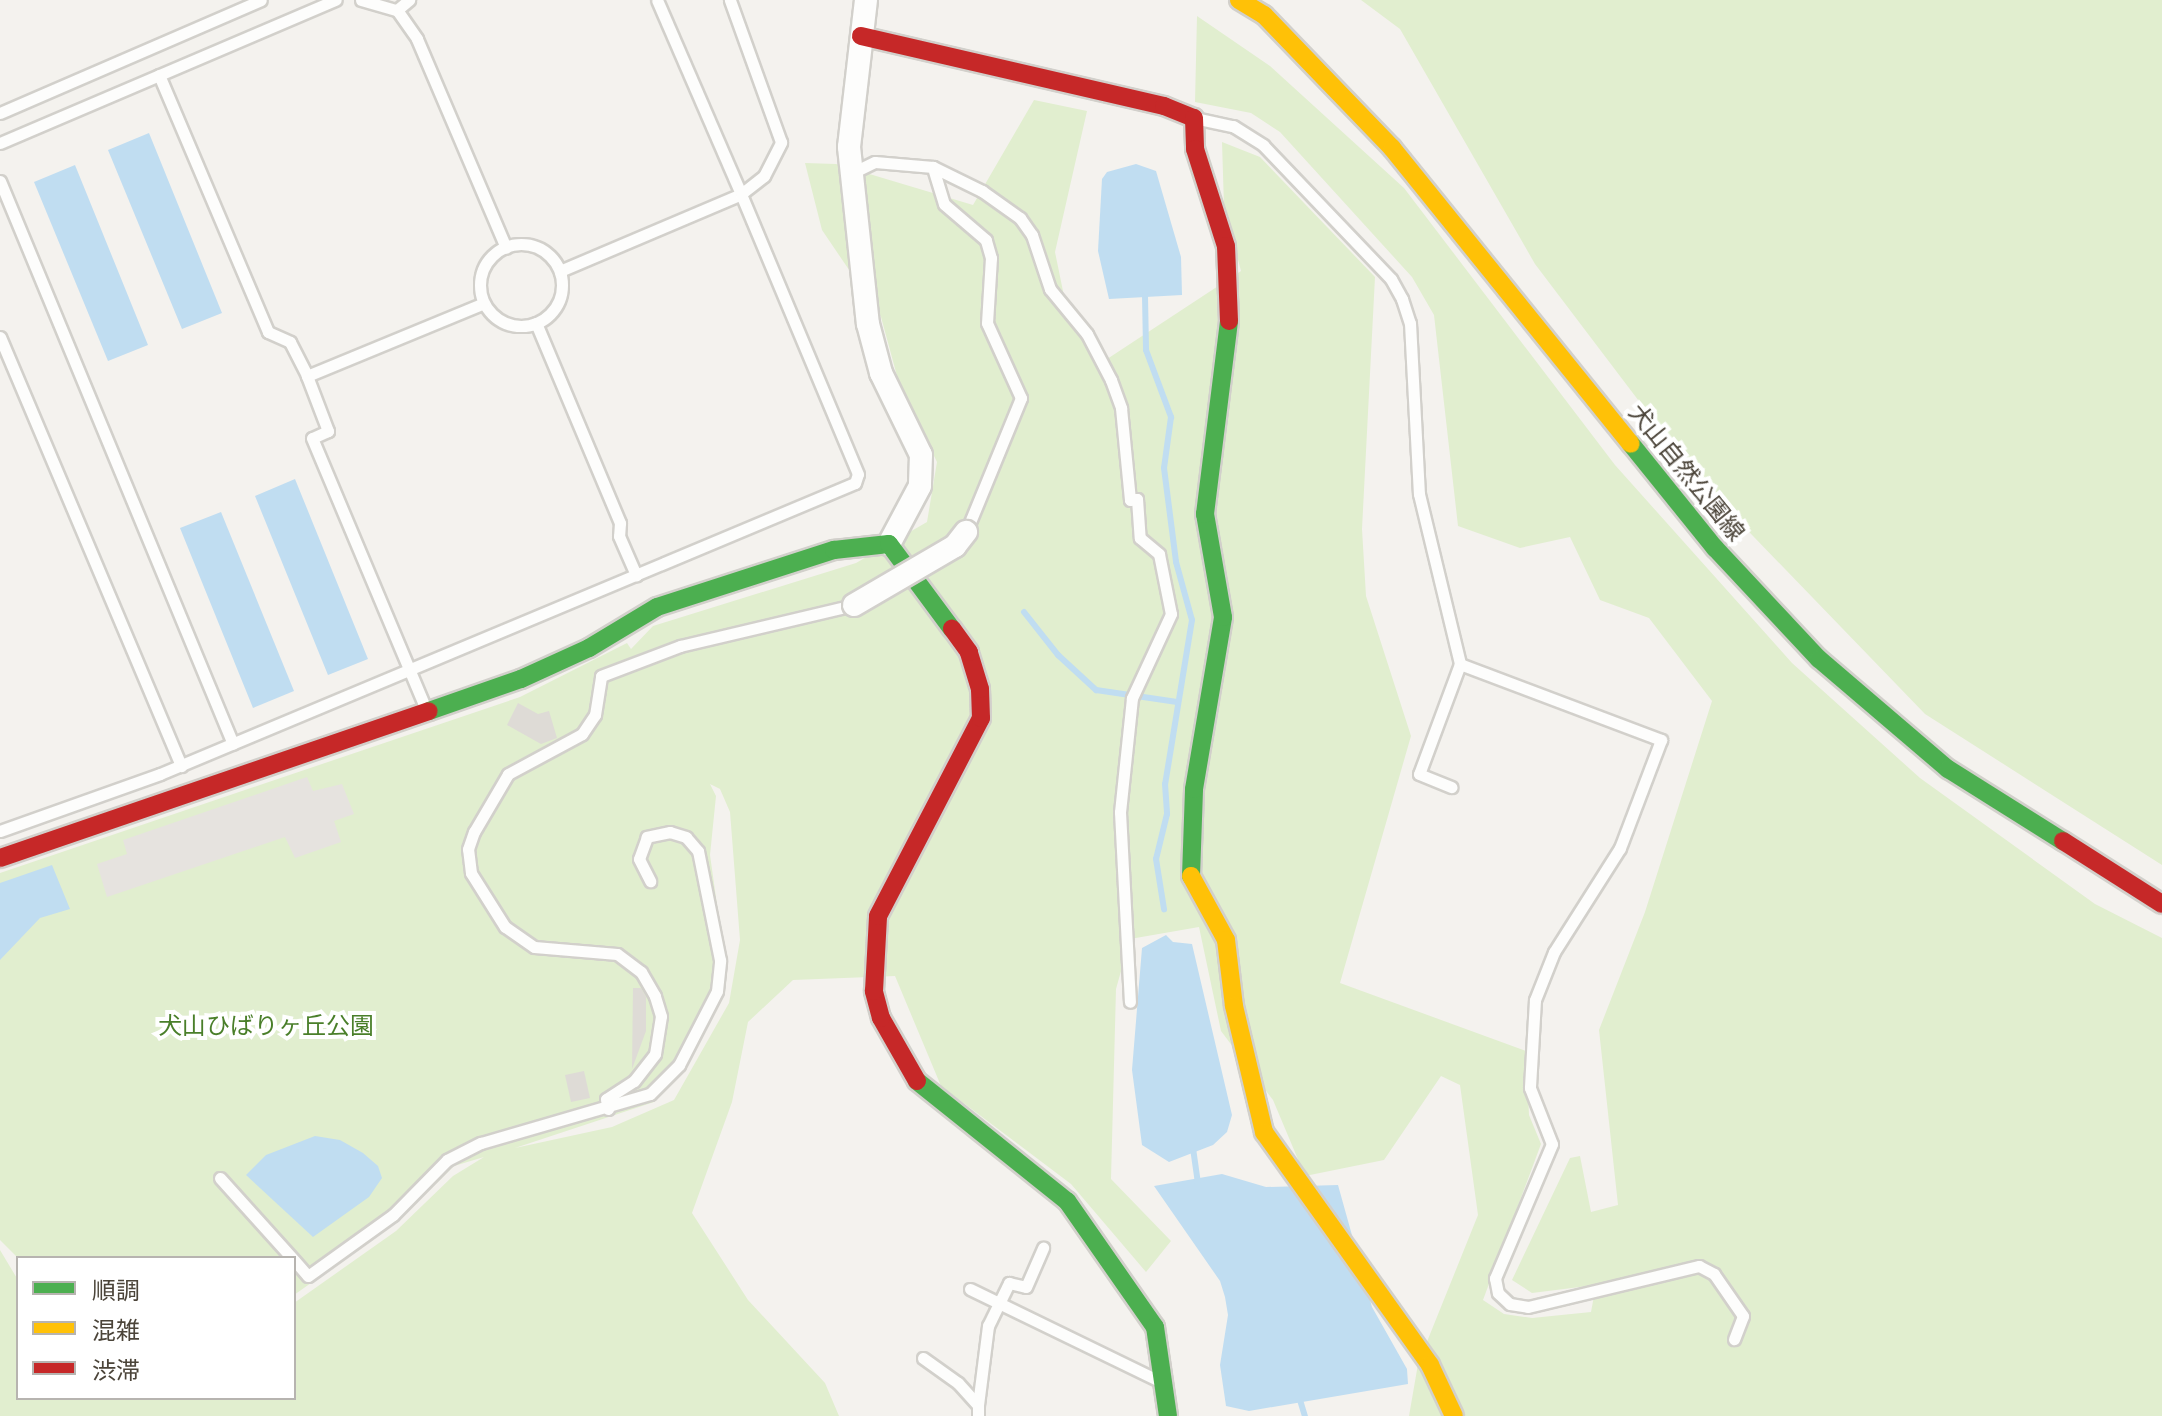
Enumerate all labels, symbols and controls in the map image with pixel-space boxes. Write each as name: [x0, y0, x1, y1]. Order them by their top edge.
street label: 犬山自然公園線: [1622, 399, 1750, 547]
park label: 犬山ひばりヶ丘公園: [158, 1013, 374, 1041]
legend: [16, 1256, 296, 1400]
text: 順調: [92, 1277, 140, 1305]
text: 混雑: [92, 1317, 140, 1345]
text: 渋滞: [92, 1357, 140, 1385]

